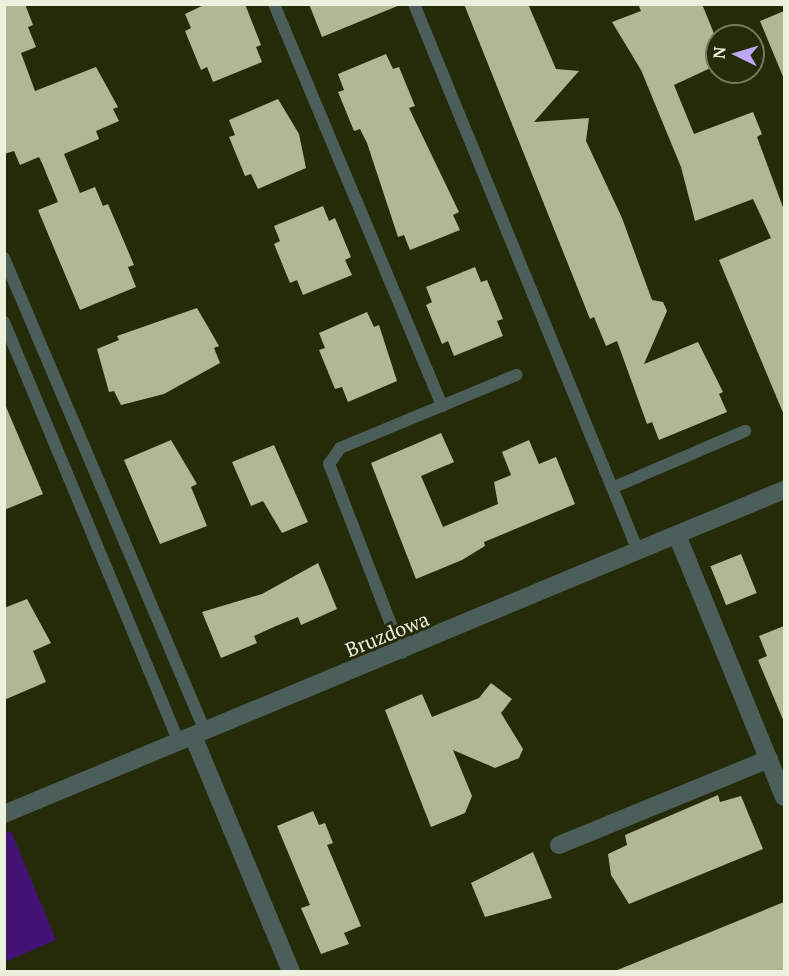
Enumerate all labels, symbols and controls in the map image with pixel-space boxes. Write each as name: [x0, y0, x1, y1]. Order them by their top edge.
north arrow: [705, 24, 765, 84]
text: N: [708, 46, 731, 60]
street label: Bruzdowa: [342, 606, 432, 662]

